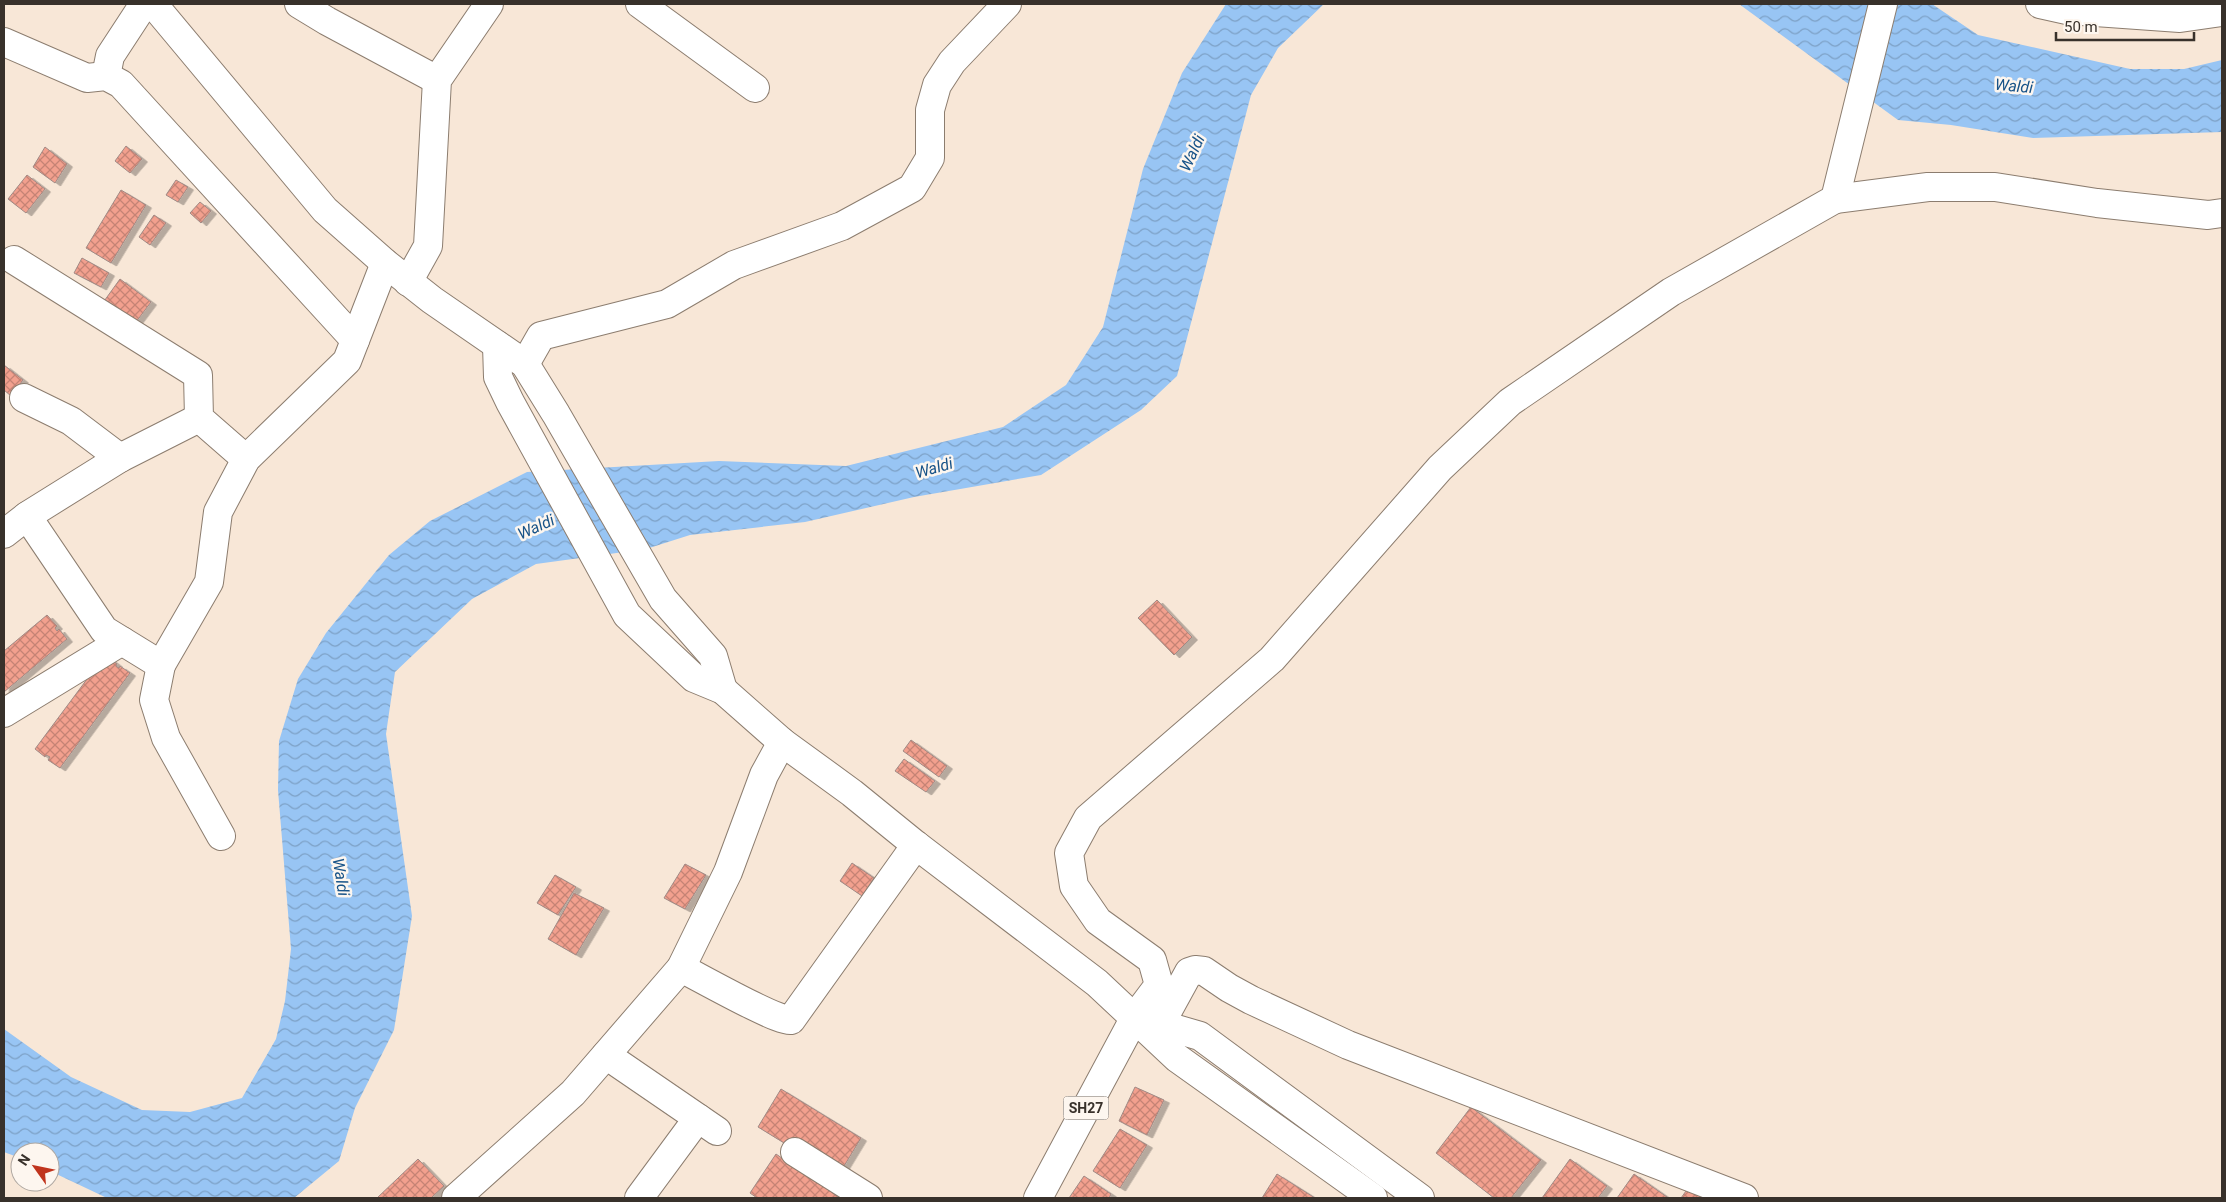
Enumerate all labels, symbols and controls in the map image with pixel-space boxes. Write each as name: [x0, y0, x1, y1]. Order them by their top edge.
scale bar: [2056, 10, 2194, 42]
text: 50 m: [2064, 18, 2098, 36]
water label: Waldi: [1994, 75, 2034, 97]
water label: Waldi: [1175, 131, 1209, 174]
water label: Waldi: [913, 454, 955, 482]
water label: Waldi: [515, 510, 558, 543]
water label: Waldi: [329, 857, 353, 898]
road number: SH27: [1064, 1096, 1108, 1120]
north arrow: [10, 1142, 60, 1192]
text: N: [15, 1151, 34, 1168]

